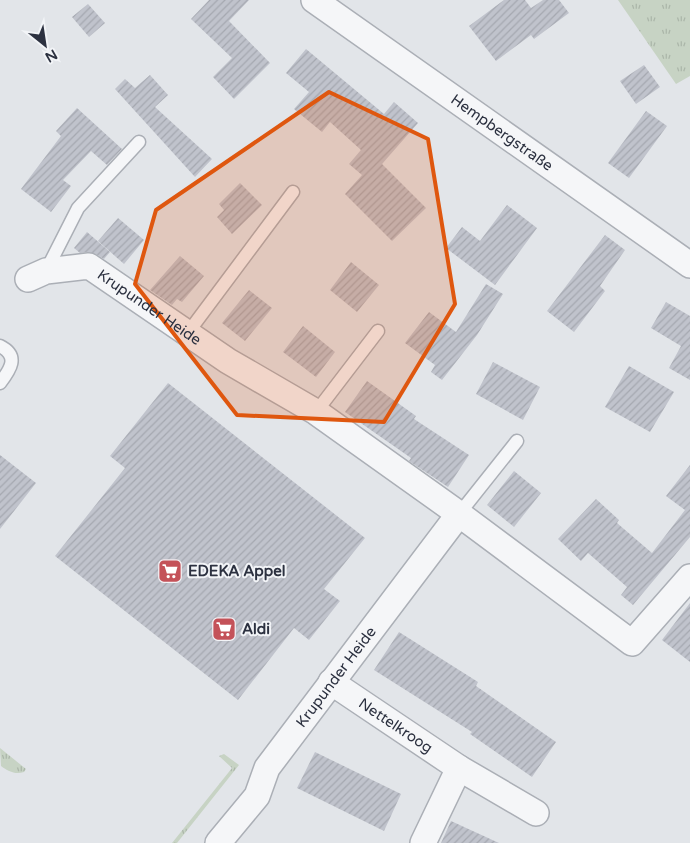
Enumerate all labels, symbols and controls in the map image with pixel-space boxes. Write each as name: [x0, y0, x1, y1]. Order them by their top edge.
north arrow: [20, 20, 70, 70]
text: N: [42, 46, 60, 66]
street label: Hempbergstraße: [448, 90, 556, 175]
street label: Krupunder Heide: [94, 265, 205, 349]
supermarket icon: EDEKA Appel: [157, 558, 183, 584]
place label: EDEKA Appel: [188, 562, 286, 581]
supermarket icon: Aldi: [211, 616, 237, 642]
place label: Aldi: [242, 620, 270, 638]
street label: Krupunder Heide: [292, 623, 380, 731]
street label: Nettelkroog: [355, 694, 436, 757]

